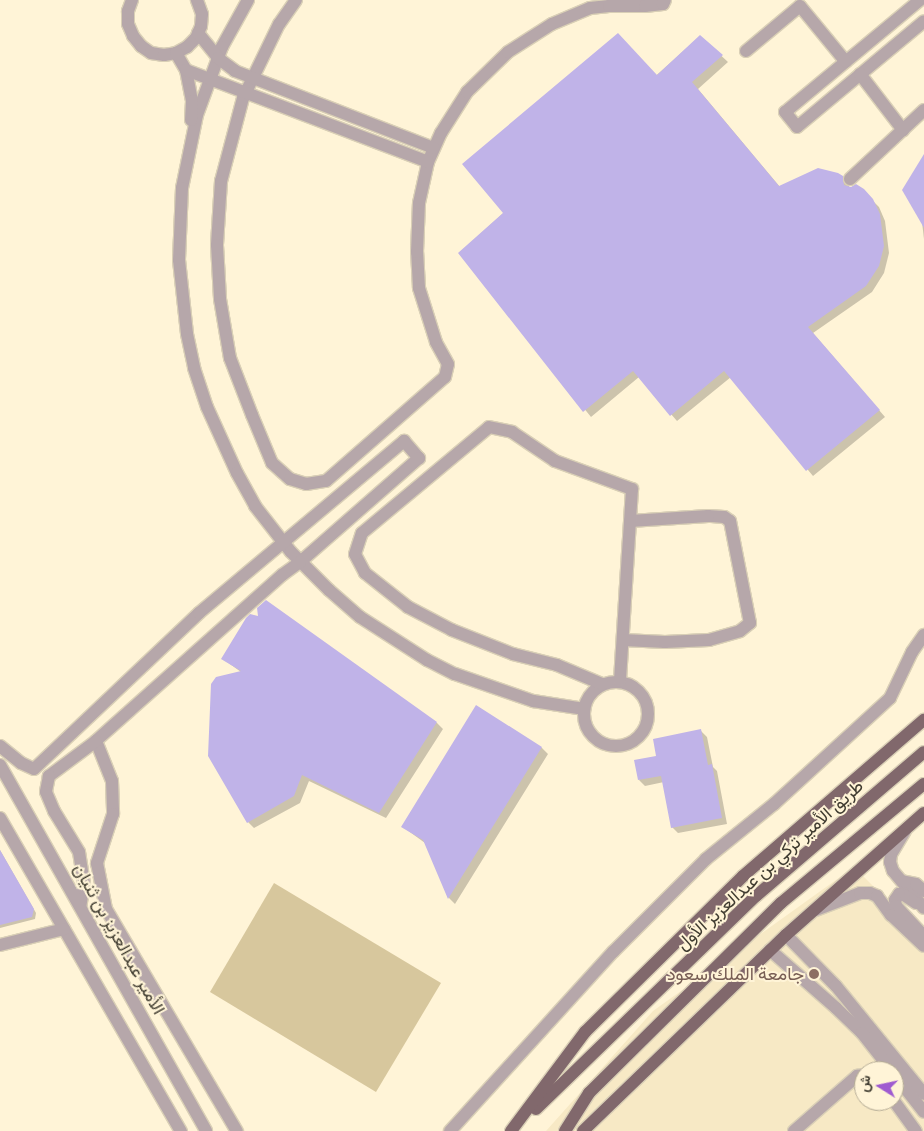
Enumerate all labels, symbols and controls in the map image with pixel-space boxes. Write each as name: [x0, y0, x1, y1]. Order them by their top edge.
street label: طريق الأمير تركي بن عبدالعزيز الأول: [672, 775, 868, 955]
street label: الأمير عبدالعزيز بن ثنيان: [69, 860, 169, 1018]
place label: جامعة الملك سعود: [667, 963, 804, 985]
marker: جامعة الملك سعود: [808, 968, 820, 980]
north arrow: [854, 1061, 904, 1111]
text: ش: [855, 1074, 875, 1093]

